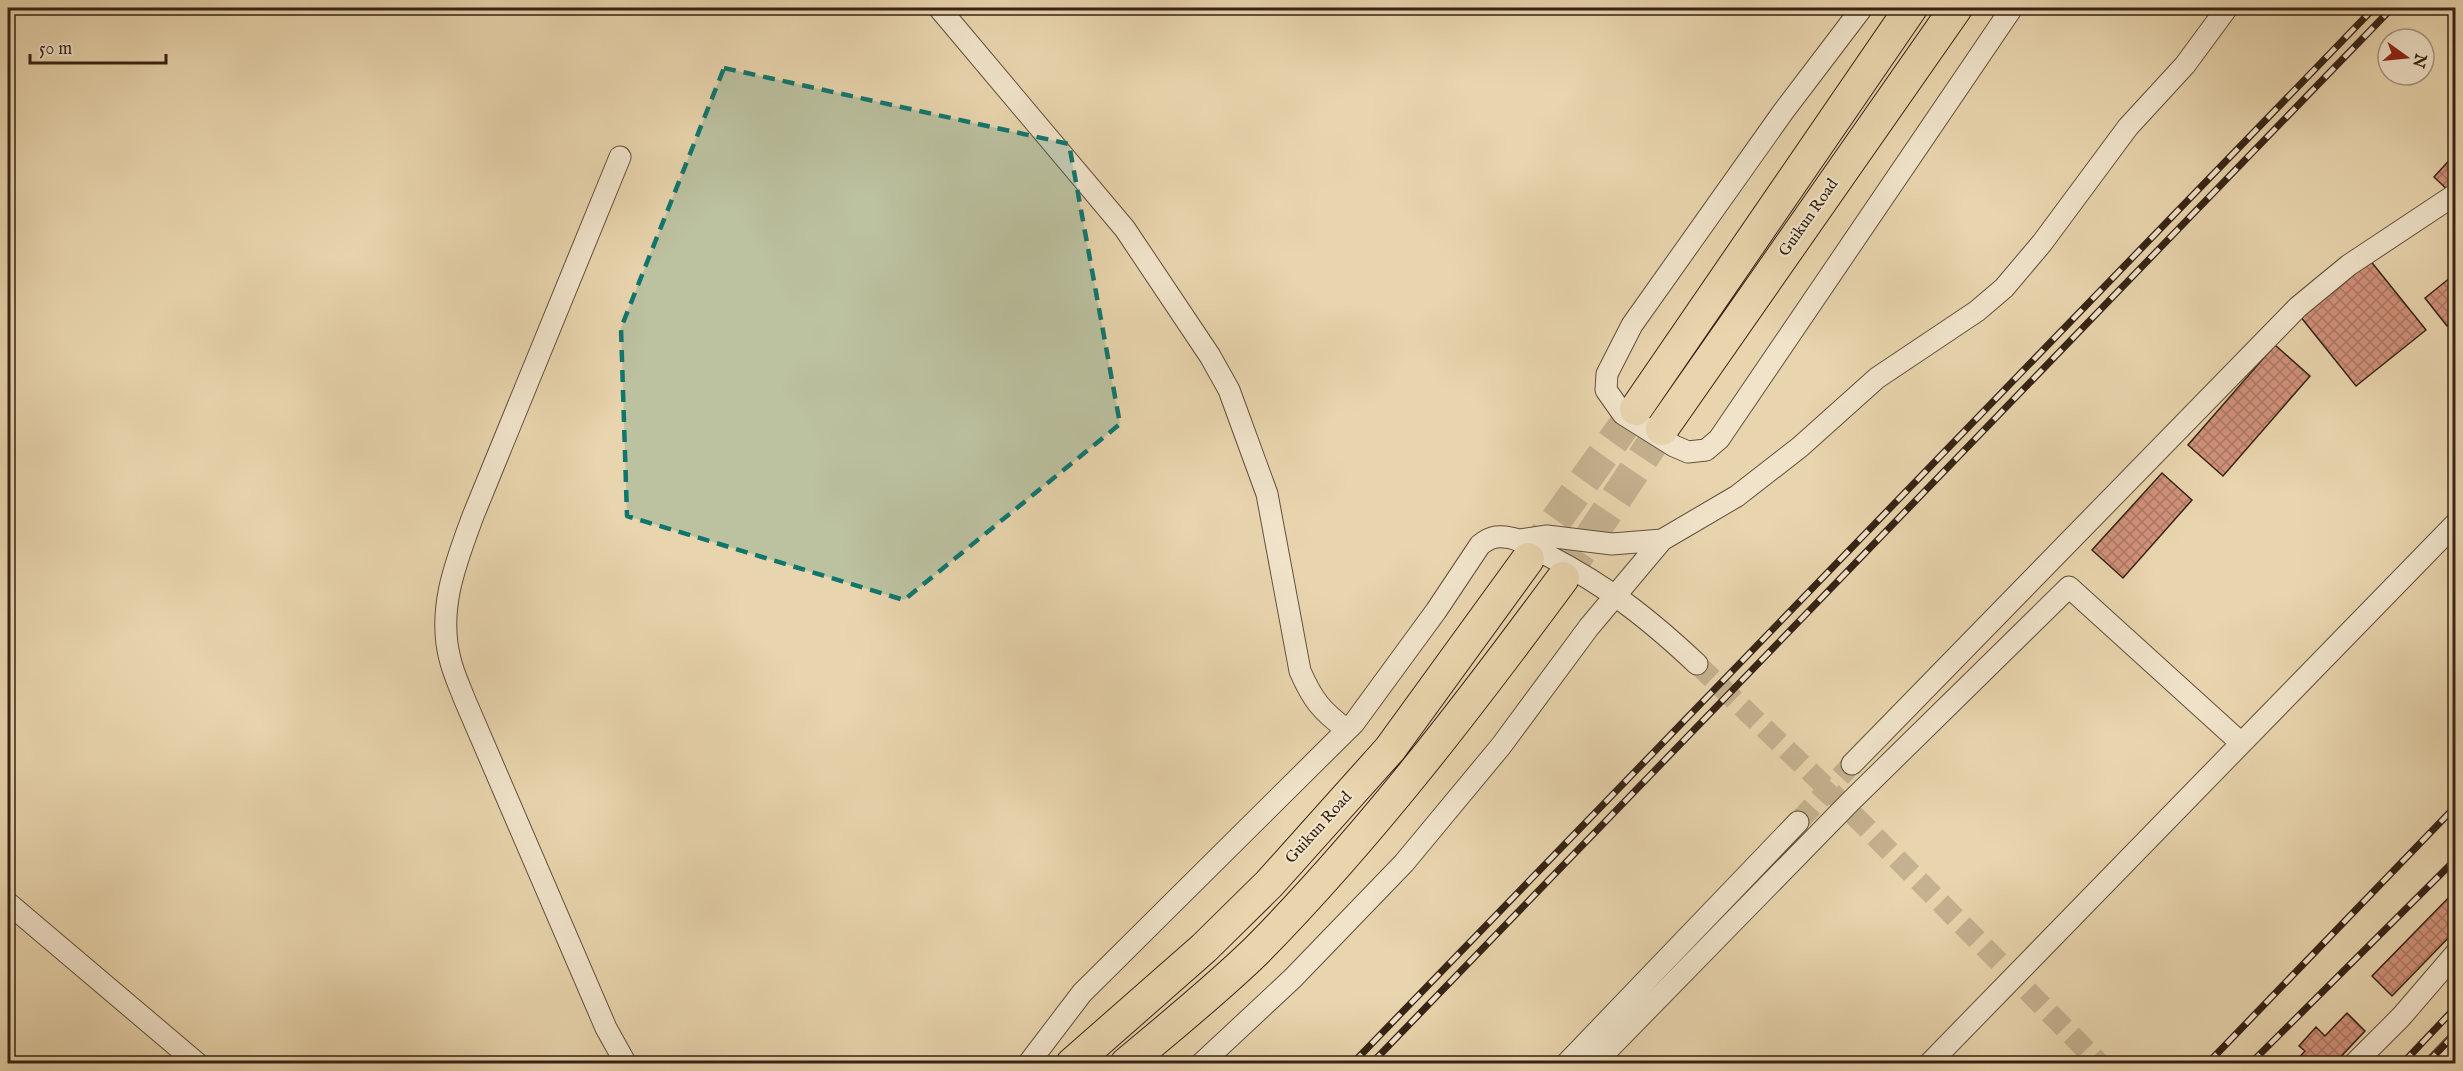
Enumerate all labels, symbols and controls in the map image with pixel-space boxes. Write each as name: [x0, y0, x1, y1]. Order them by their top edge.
scale bar: [30, 27, 166, 65]
north arrow: [2376, 27, 2436, 87]
text: 50 m: [39, 38, 72, 61]
text: N: [2407, 50, 2430, 70]
street label: Guikun Road: [1775, 175, 1843, 261]
street label: Guikun Road: [1281, 787, 1357, 868]

